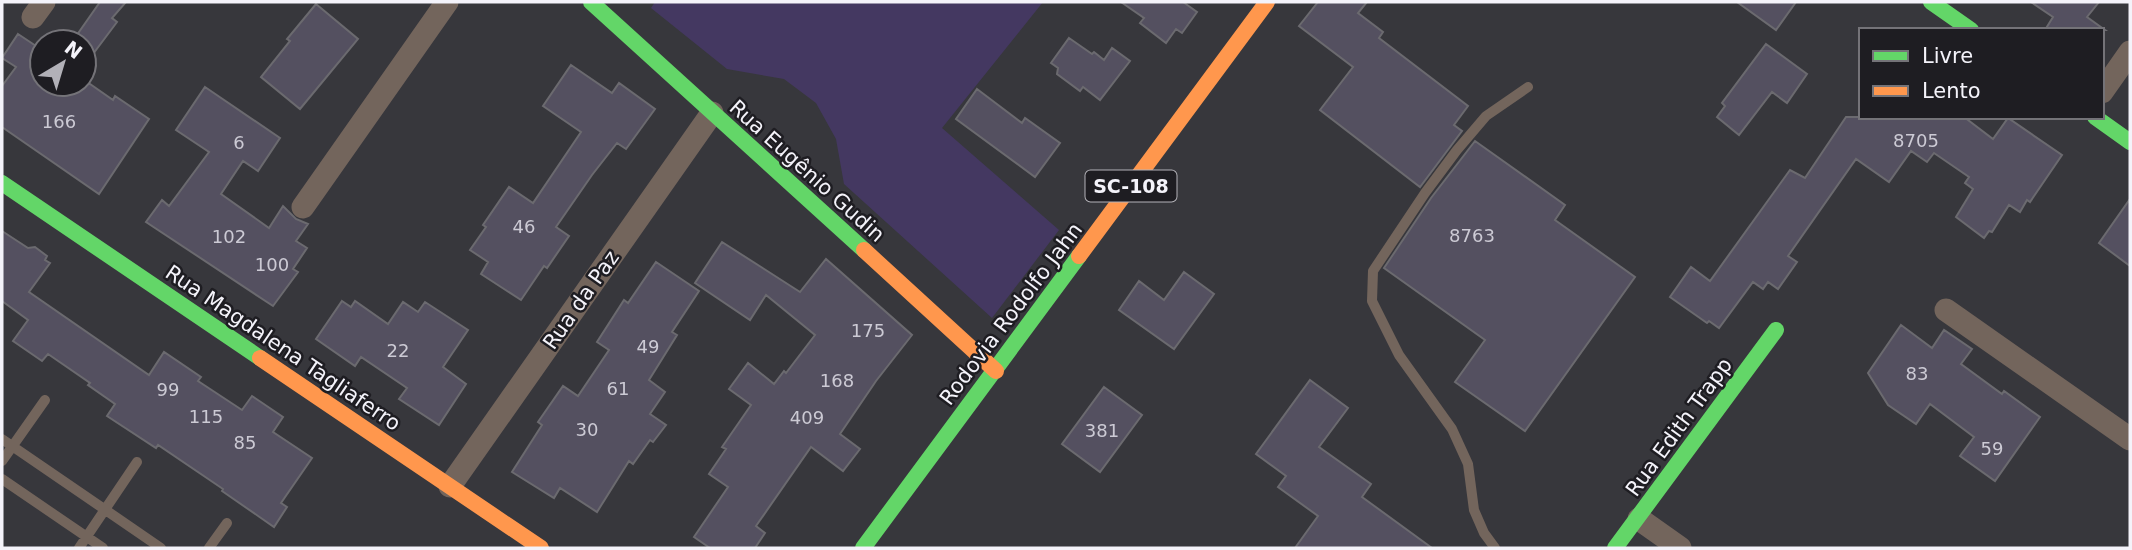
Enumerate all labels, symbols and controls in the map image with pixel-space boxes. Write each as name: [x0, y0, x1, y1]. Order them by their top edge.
north arrow: [28, 28, 98, 98]
legend: [1859, 28, 2104, 119]
text: N: [60, 36, 87, 63]
text: Livre: [1922, 44, 1973, 68]
text: Lento: [1922, 79, 1981, 103]
street label: Rua Eugênio Gudin: [725, 95, 889, 247]
house number: 166: [42, 111, 76, 132]
house number: 8705: [1893, 130, 1939, 151]
house number: 6: [233, 132, 245, 153]
road number: SC-108: [1086, 170, 1176, 202]
house number: 46: [513, 216, 535, 237]
street label: Rodovia Rodolfo Jahn: [935, 218, 1087, 410]
house number: 8763: [1449, 225, 1495, 246]
house number: 102: [212, 226, 246, 247]
street label: Rua da Paz: [538, 246, 624, 354]
house number: 100: [255, 254, 289, 275]
street label: Rua Magdalena Tagliaferro: [161, 260, 405, 436]
house number: 175: [851, 320, 885, 341]
house number: 49: [637, 336, 659, 357]
house number: 22: [387, 340, 409, 361]
street label: Rua Edith Trapp: [1621, 353, 1737, 501]
house number: 83: [1906, 363, 1928, 384]
house number: 168: [820, 370, 854, 391]
house number: 61: [607, 378, 629, 399]
house number: 99: [157, 379, 179, 400]
house number: 115: [189, 406, 223, 427]
house number: 409: [790, 407, 824, 428]
house number: 30: [576, 419, 598, 440]
house number: 381: [1085, 420, 1119, 441]
house number: 85: [234, 432, 256, 453]
house number: 59: [1981, 438, 2003, 459]

